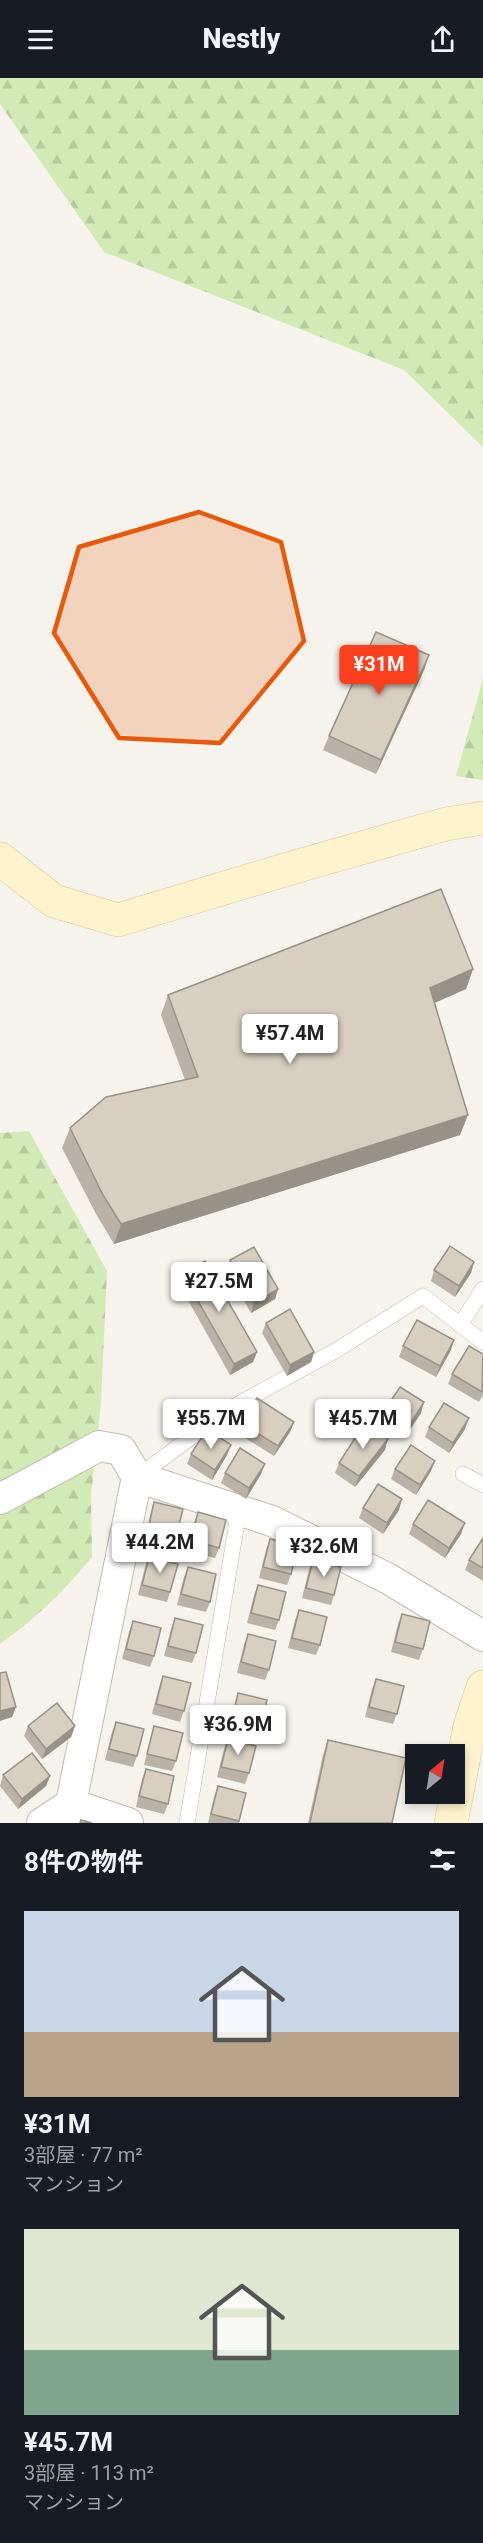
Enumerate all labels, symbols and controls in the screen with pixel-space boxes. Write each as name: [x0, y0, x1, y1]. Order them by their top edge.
icon: menu: [24, 23, 57, 56]
text: Nestly: [203, 23, 280, 55]
icon: share: [426, 23, 459, 56]
pin: ¥31M: [343, 645, 415, 696]
text: ¥31M: [353, 652, 405, 676]
pin: ¥57.4M: [241, 1014, 339, 1065]
text: ¥57.4M: [256, 1021, 324, 1045]
pin: ¥27.5M: [170, 1262, 268, 1313]
text: ¥27.5M: [185, 1269, 253, 1293]
pin: ¥55.7M: [162, 1399, 260, 1450]
pin: ¥45.7M: [314, 1399, 412, 1450]
text: ¥55.7M: [177, 1406, 245, 1430]
text: ¥45.7M: [329, 1406, 397, 1430]
pin: ¥44.2M: [111, 1523, 209, 1574]
pin: ¥32.6M: [275, 1527, 373, 1578]
text: ¥44.2M: [126, 1530, 194, 1554]
text: ¥32.6M: [290, 1534, 358, 1558]
pin: ¥36.9M: [189, 1705, 287, 1756]
text: ¥36.9M: [204, 1712, 272, 1736]
north arrow: [405, 1744, 465, 1804]
map controls: [405, 1744, 465, 1804]
icon: filters: [426, 1843, 459, 1876]
text: 8件の物件: [24, 1847, 143, 1877]
icon: home: [188, 1950, 296, 2058]
text: ¥31M: [24, 2109, 91, 2139]
text: 3部屋 · 77 m²: [24, 2143, 143, 2167]
text: マンション: [24, 2172, 124, 2196]
icon: home: [188, 2268, 296, 2376]
text: ¥45.7M: [24, 2427, 113, 2457]
text: 3部屋 · 113 m²: [24, 2461, 154, 2485]
text: マンション: [24, 2490, 124, 2514]

